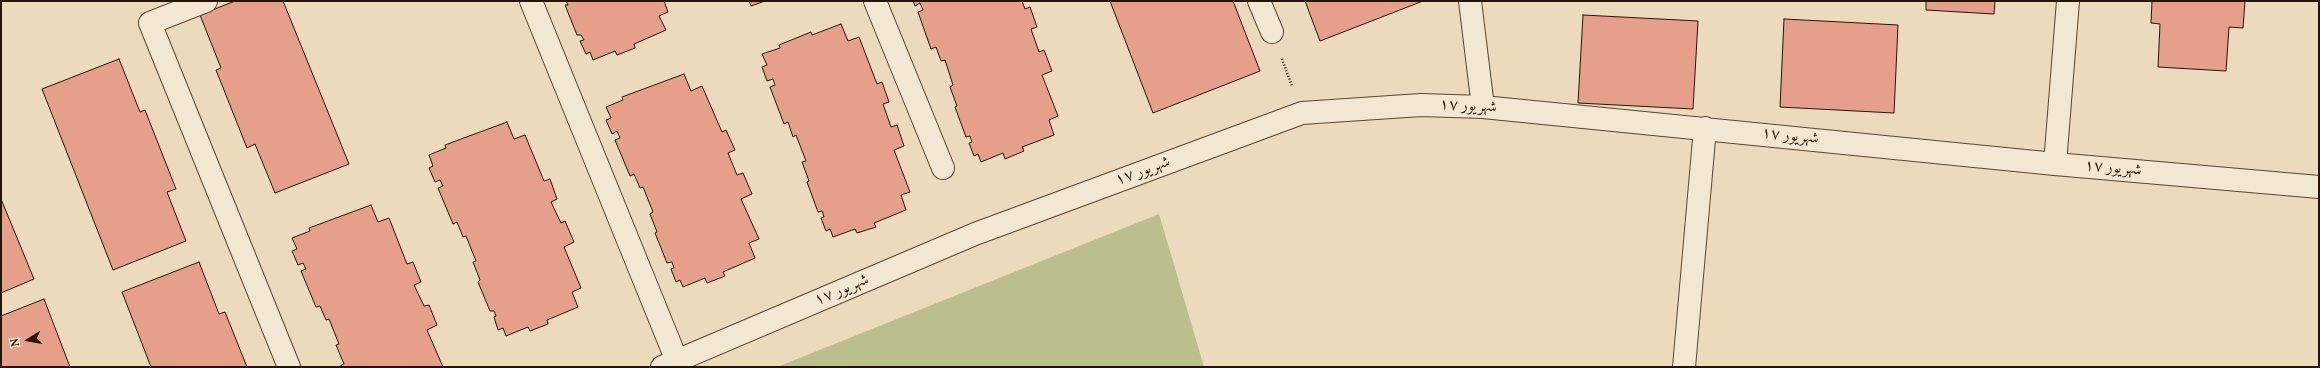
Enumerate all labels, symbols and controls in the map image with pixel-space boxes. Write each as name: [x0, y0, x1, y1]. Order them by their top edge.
street label: ۱۷ شهریور: [1439, 96, 1497, 118]
street label: ۱۷ شهریور: [1761, 124, 1819, 150]
street label: ۱۷ شهریور: [1113, 153, 1173, 191]
street label: ۱۷ شهریور: [2084, 157, 2142, 181]
street label: ۱۷ شهریور: [812, 271, 872, 311]
north arrow: [8, 320, 48, 360]
text: N: [8, 337, 24, 348]

